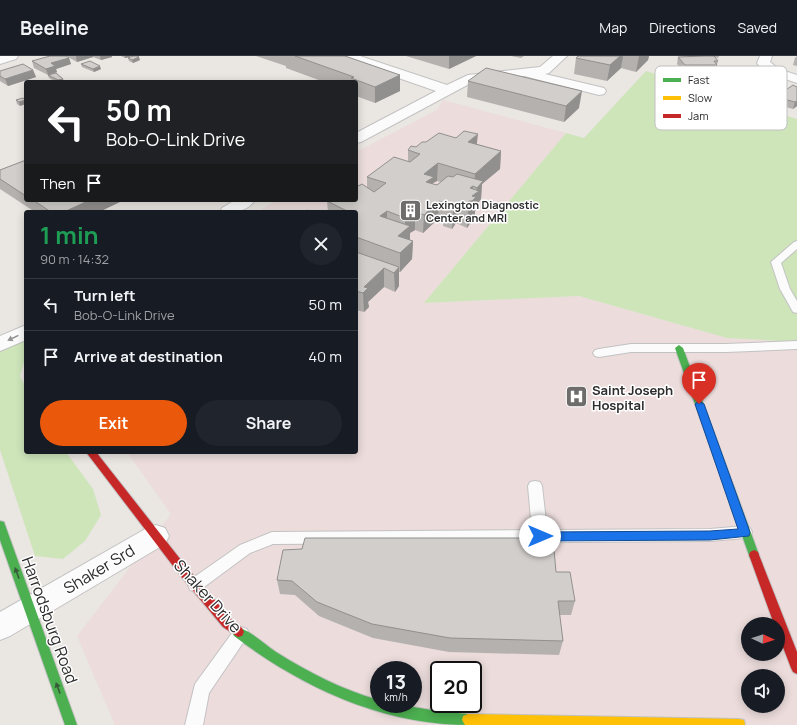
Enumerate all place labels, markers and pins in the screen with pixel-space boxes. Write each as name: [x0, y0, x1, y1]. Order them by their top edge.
place label: Lexington Diagnostic Center and MRI: [426, 197, 539, 225]
building icon: Lexington Diagnostic Center and MRI: [397, 198, 423, 224]
pin: [682, 363, 716, 404]
place label: Saint Joseph Hospital: [592, 381, 673, 414]
hospital icon: Saint Joseph Hospital: [563, 384, 589, 410]

